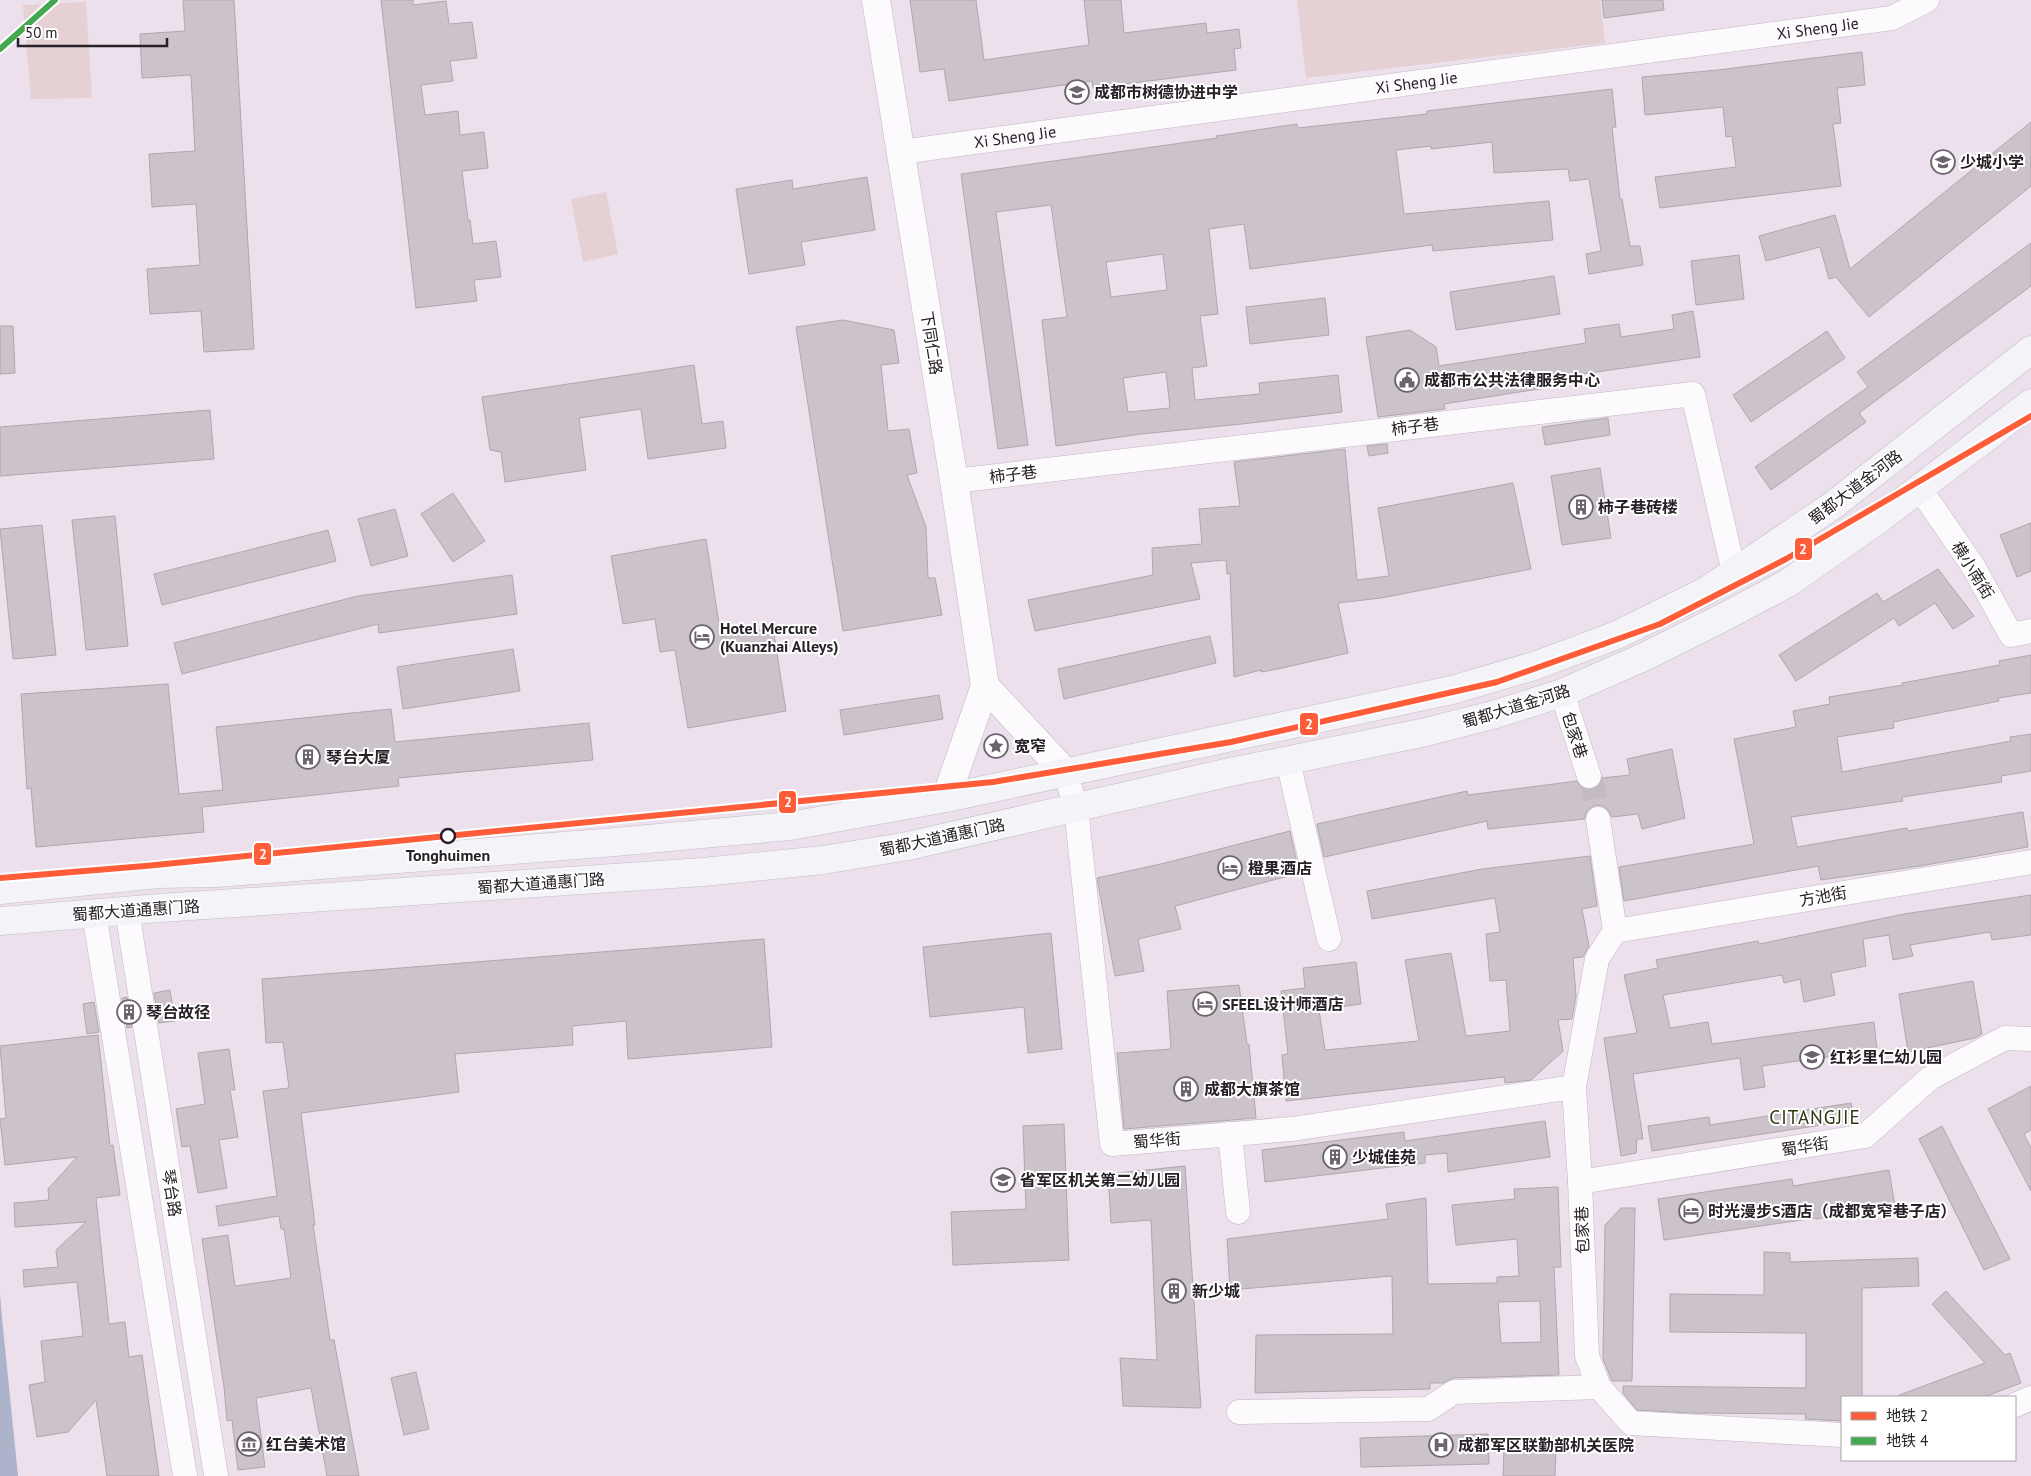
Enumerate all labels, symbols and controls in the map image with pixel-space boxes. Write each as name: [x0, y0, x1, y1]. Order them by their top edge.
street label: Xi Sheng Jie: [1775, 13, 1860, 43]
scale bar: [18, 15, 166, 47]
text: 50 m: [25, 23, 58, 42]
street label: Xi Sheng Jie: [1374, 67, 1459, 98]
school or university icon: 成都市树德协进中学: [1064, 79, 1090, 105]
place label: 成都市树德协进中学: [1094, 82, 1238, 102]
street label: Xi Sheng Jie: [973, 121, 1057, 152]
school or university icon: 少城小学: [1930, 149, 1956, 175]
place label: 少城小学: [1960, 152, 2024, 172]
street label: 下同仁路: [917, 310, 947, 376]
public building icon: 成都市公共法律服务中心: [1394, 367, 1420, 393]
place label: 成都市公共法律服务中心: [1424, 370, 1600, 390]
street label: 柿子巷: [1390, 413, 1440, 439]
street label: 蜀都大道金河路: [1804, 445, 1906, 529]
street label: 柿子巷: [988, 461, 1038, 487]
building icon: 柿子巷砖楼: [1568, 494, 1594, 520]
place label: 柿子巷砖楼: [1598, 497, 1678, 517]
line badge: 2: [1794, 537, 1813, 561]
street label: 横小南街: [1948, 538, 1998, 602]
text: 2: [1799, 540, 1807, 558]
place label: Hotel Mercure (Kuanzhai Alleys): [720, 618, 838, 656]
hotel icon: Hotel Mercure (Kuanzhai Alleys): [689, 624, 715, 650]
street label: 蜀都大道金河路: [1460, 680, 1572, 732]
street label: 包家巷: [1558, 709, 1592, 761]
line badge: 2: [1299, 712, 1319, 736]
text: 2: [1305, 715, 1313, 733]
place icon: 宽窄: [983, 733, 1009, 759]
place label: 宽窄: [1014, 736, 1046, 756]
building icon: 琴台大厦: [295, 744, 321, 770]
place label: 琴台大厦: [326, 747, 390, 767]
line badge: 2: [778, 790, 797, 814]
text: 2: [784, 793, 792, 811]
street label: 蜀都大道通惠门路: [877, 814, 1007, 860]
marker: Tonghuimen: [440, 828, 456, 844]
line badge: 2: [253, 842, 272, 866]
text: 2: [259, 845, 267, 863]
place label: Tonghuimen: [406, 845, 490, 865]
hotel icon: 橙果酒店: [1217, 855, 1243, 881]
place label: 橙果酒店: [1248, 858, 1312, 878]
street label: 蜀都大道通惠门路: [476, 869, 606, 897]
street label: 方池街: [1798, 882, 1848, 910]
street label: 蜀都大道通惠门路: [71, 896, 201, 924]
hotel icon: SFEEL设计师酒店: [1192, 991, 1218, 1017]
place label: SFEEL设计师酒店: [1222, 994, 1344, 1014]
building icon: 琴台故径: [116, 999, 142, 1025]
place label: 琴台故径: [146, 1002, 210, 1022]
school or university icon: 红衫里仁幼儿园: [1799, 1044, 1825, 1070]
place label: 红衫里仁幼儿园: [1830, 1047, 1942, 1067]
building icon: 成都大旗茶馆: [1173, 1076, 1199, 1102]
place label: 成都大旗茶馆: [1204, 1079, 1300, 1099]
district label: CITANGJIE: [1769, 1105, 1861, 1129]
street label: 蜀华街: [1132, 1128, 1182, 1152]
street label: 蜀华街: [1780, 1132, 1830, 1160]
building icon: 少城佳苑: [1322, 1144, 1348, 1170]
place label: 少城佳苑: [1352, 1147, 1416, 1167]
school or university icon: 省军区机关第二幼儿园: [990, 1167, 1016, 1193]
street label: 琴台路: [158, 1168, 186, 1218]
place label: 省军区机关第二幼儿园: [1020, 1170, 1180, 1190]
hotel icon: 时光漫步S酒店（成都宽窄巷子店）: [1678, 1198, 1704, 1224]
place label: 时光漫步S酒店（成都宽窄巷子店）: [1708, 1201, 1956, 1221]
street label: 包家巷: [1571, 1206, 1593, 1254]
building icon: 新少城: [1161, 1278, 1187, 1304]
place label: 新少城: [1192, 1281, 1240, 1301]
legend: [1841, 1396, 2016, 1461]
text: 地铁 2: [1886, 1406, 1928, 1425]
museum icon: 红台美术馆: [236, 1431, 262, 1457]
text: 地铁 4: [1886, 1431, 1928, 1450]
hospital icon: 成都军区联勤部机关医院: [1428, 1432, 1454, 1458]
place label: 红台美术馆: [266, 1434, 346, 1454]
place label: 成都军区联勤部机关医院: [1458, 1435, 1634, 1455]

